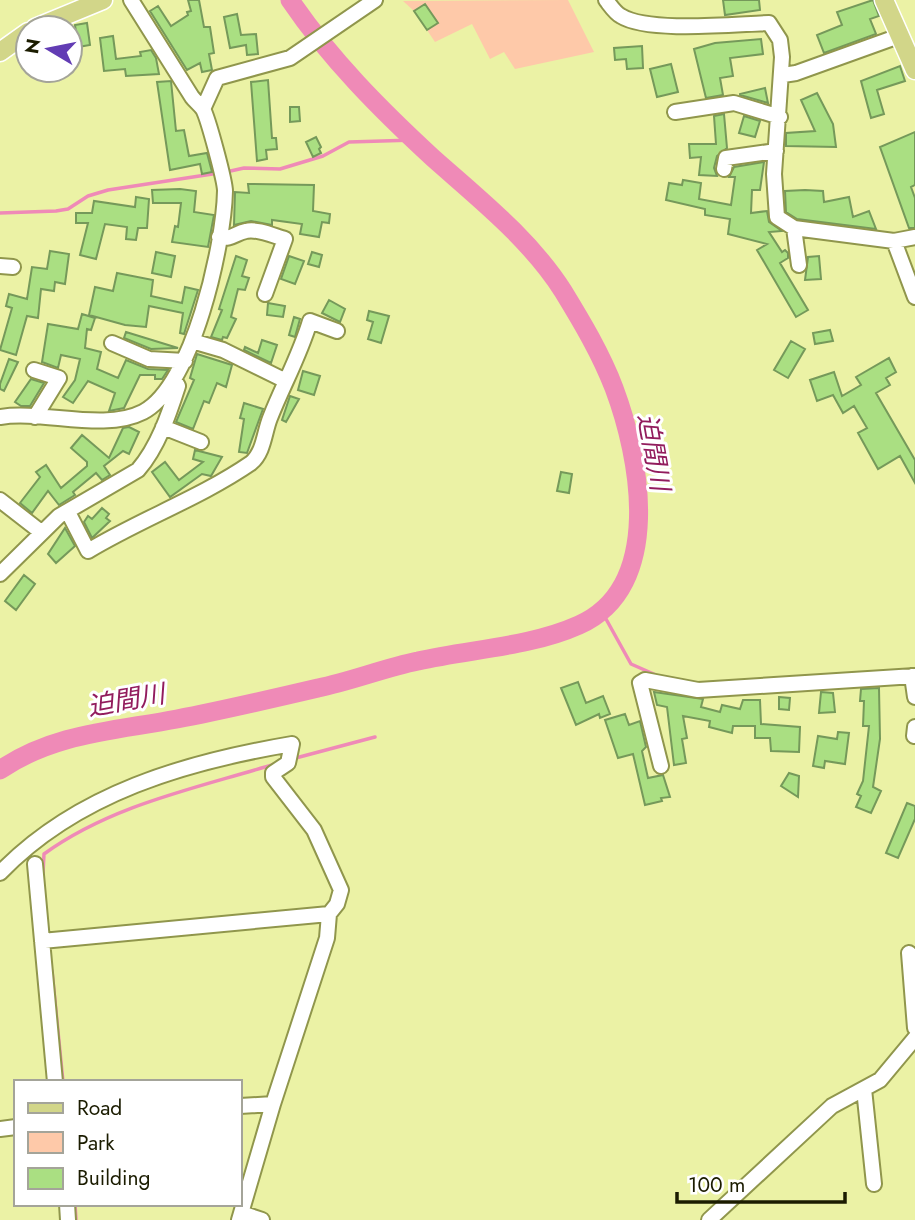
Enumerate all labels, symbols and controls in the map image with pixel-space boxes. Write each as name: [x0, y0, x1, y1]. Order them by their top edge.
north arrow: [14, 14, 84, 84]
text: N: [18, 36, 47, 56]
water label: 迫間川: [629, 410, 680, 497]
water label: 迫間川: [84, 674, 171, 725]
legend: [14, 1080, 242, 1206]
text: Road: [77, 1093, 122, 1123]
text: Park: [77, 1128, 115, 1158]
scale bar: [677, 1160, 845, 1204]
text: Building: [77, 1163, 150, 1193]
text: 100 m: [688, 1170, 745, 1200]

